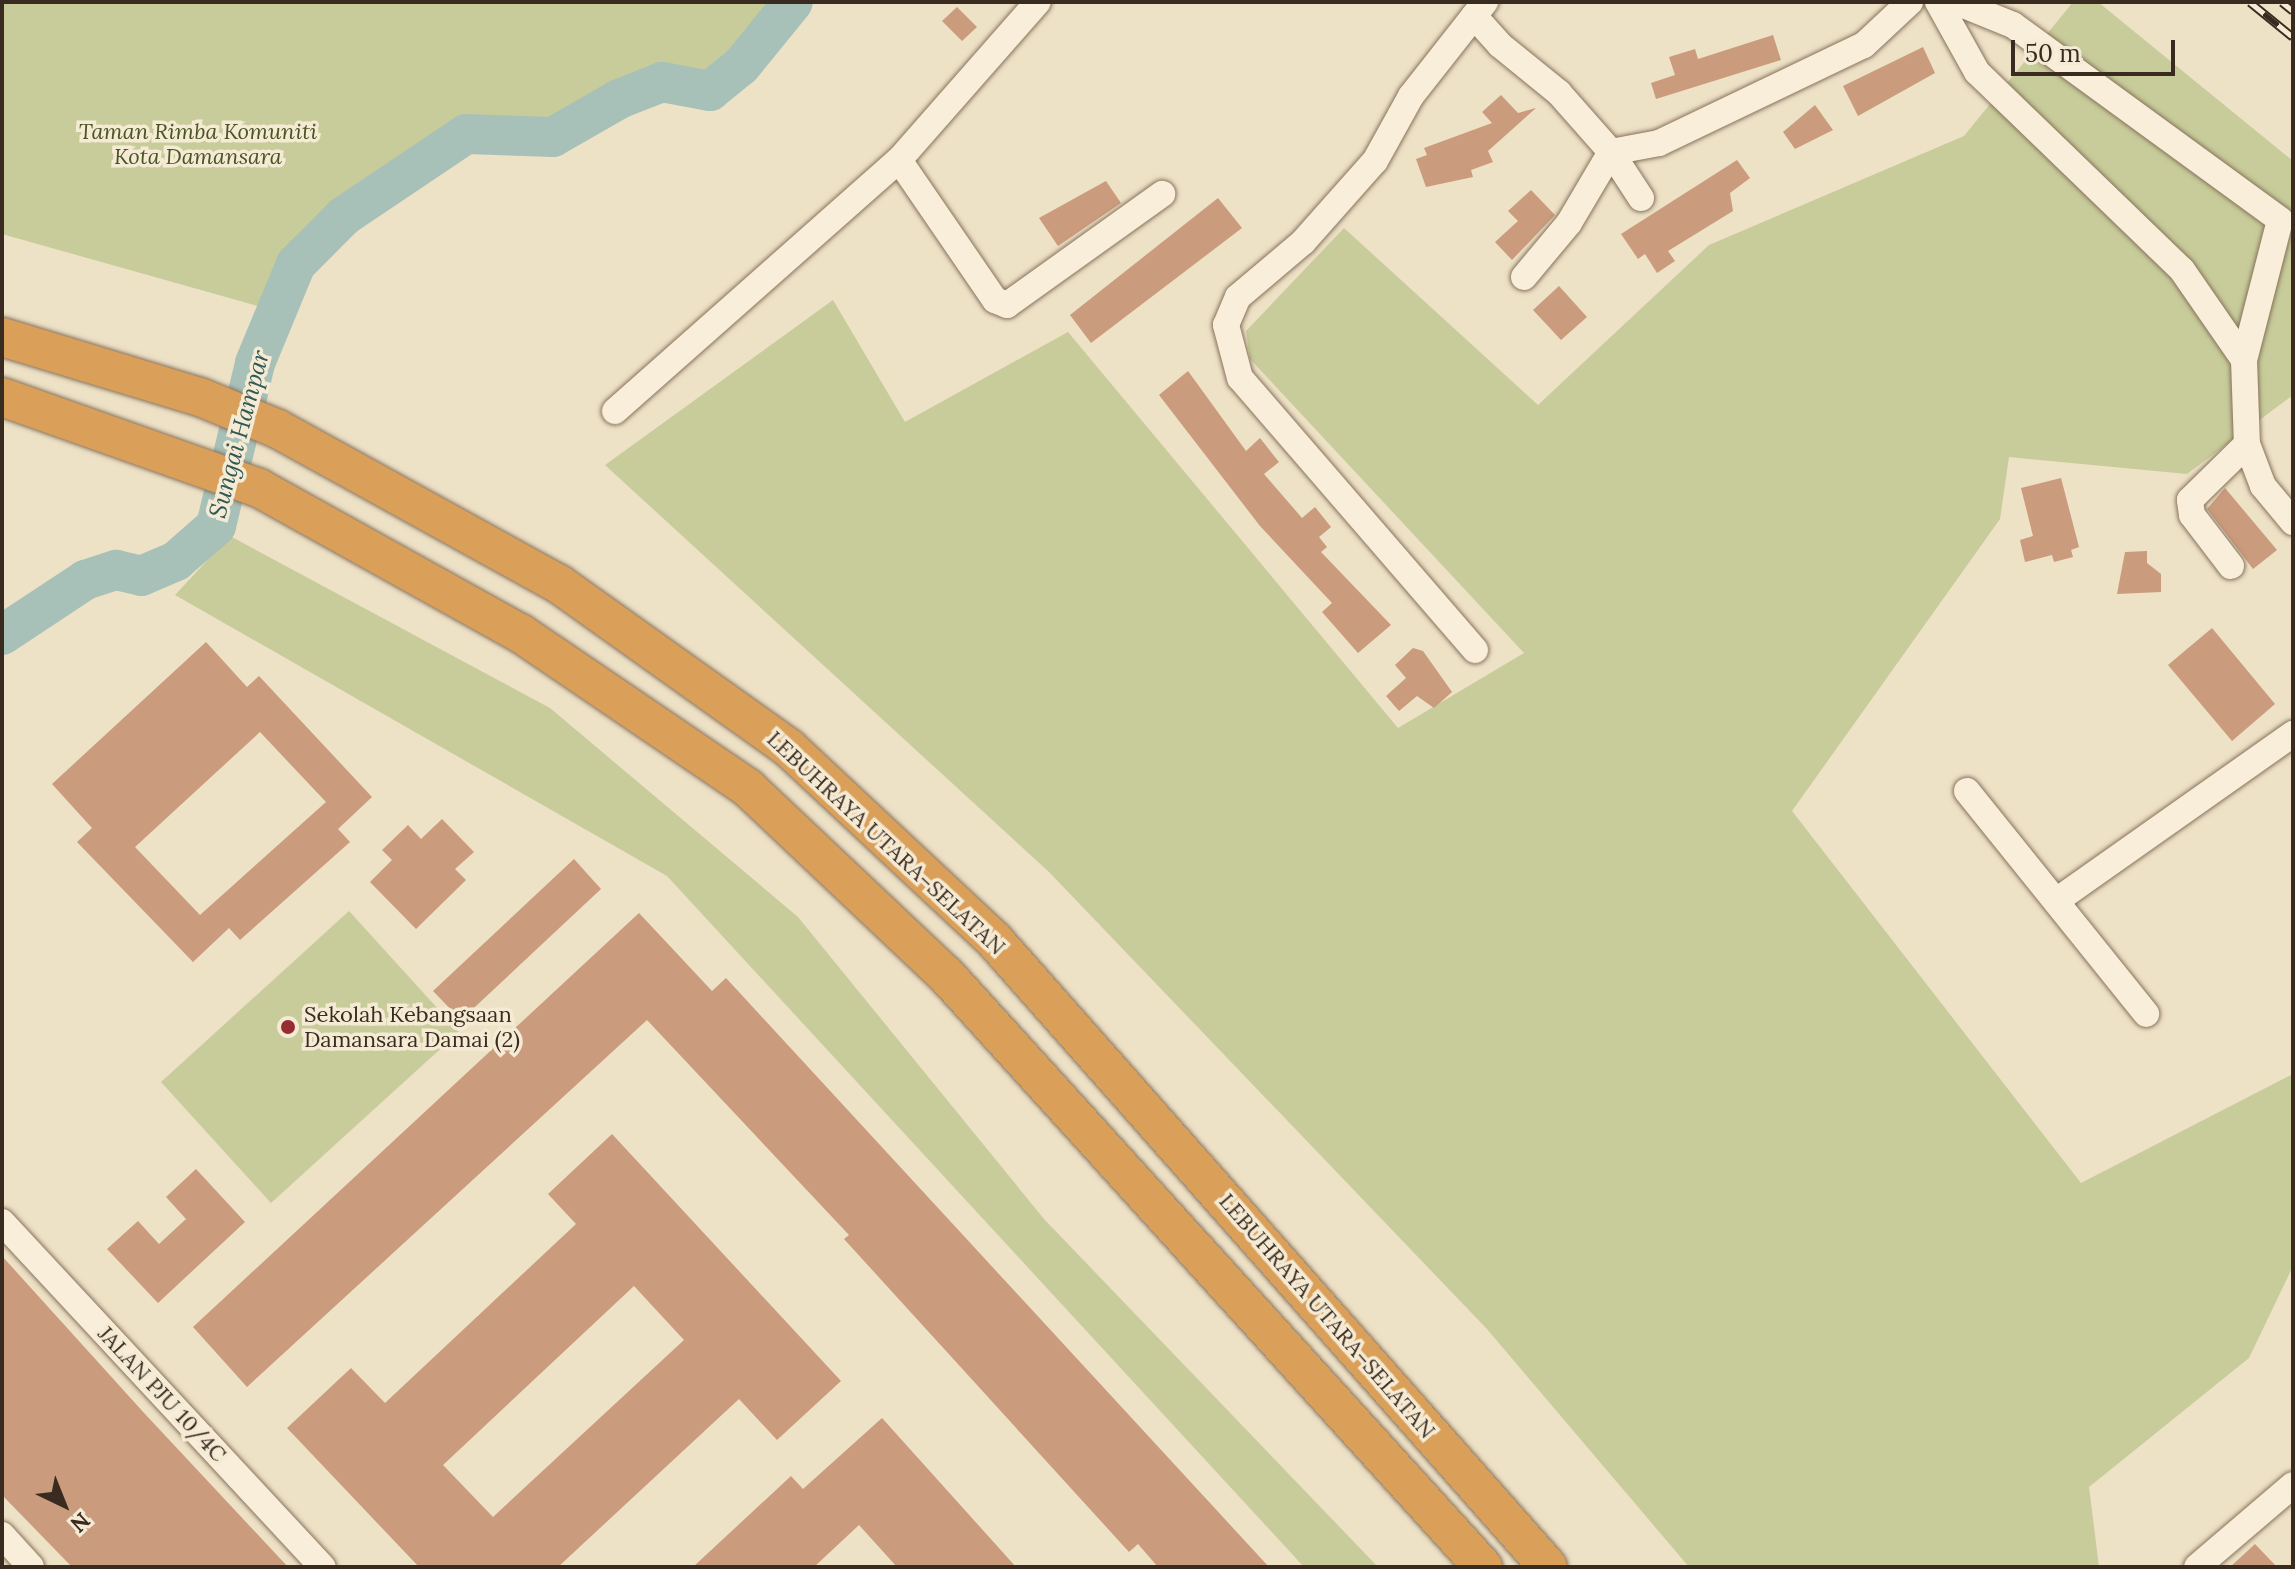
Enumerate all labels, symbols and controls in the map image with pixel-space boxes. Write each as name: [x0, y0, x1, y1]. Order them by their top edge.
scale bar: [2015, 24, 2179, 74]
text: 50 m: [2025, 38, 2081, 69]
park label: Taman Rimba Komuniti Kota Damansara: [79, 118, 317, 170]
water label: Sungai Hampar: [203, 347, 275, 521]
street label: LEBUHRAYA UTARA–SELATAN: [762, 726, 1010, 960]
place label: Sekolah Kebangsaan Damansara Damai (2): [304, 1001, 520, 1052]
marker: Sekolah Kebangsaan Damansara Damai (2): [279, 1018, 297, 1036]
street label: LEBUHRAYA UTARA–SELATAN: [1213, 1188, 1441, 1444]
street label: JALAN PJU 10/4C: [92, 1321, 232, 1467]
north arrow: [24, 1465, 104, 1545]
text: N: [65, 1507, 96, 1539]

